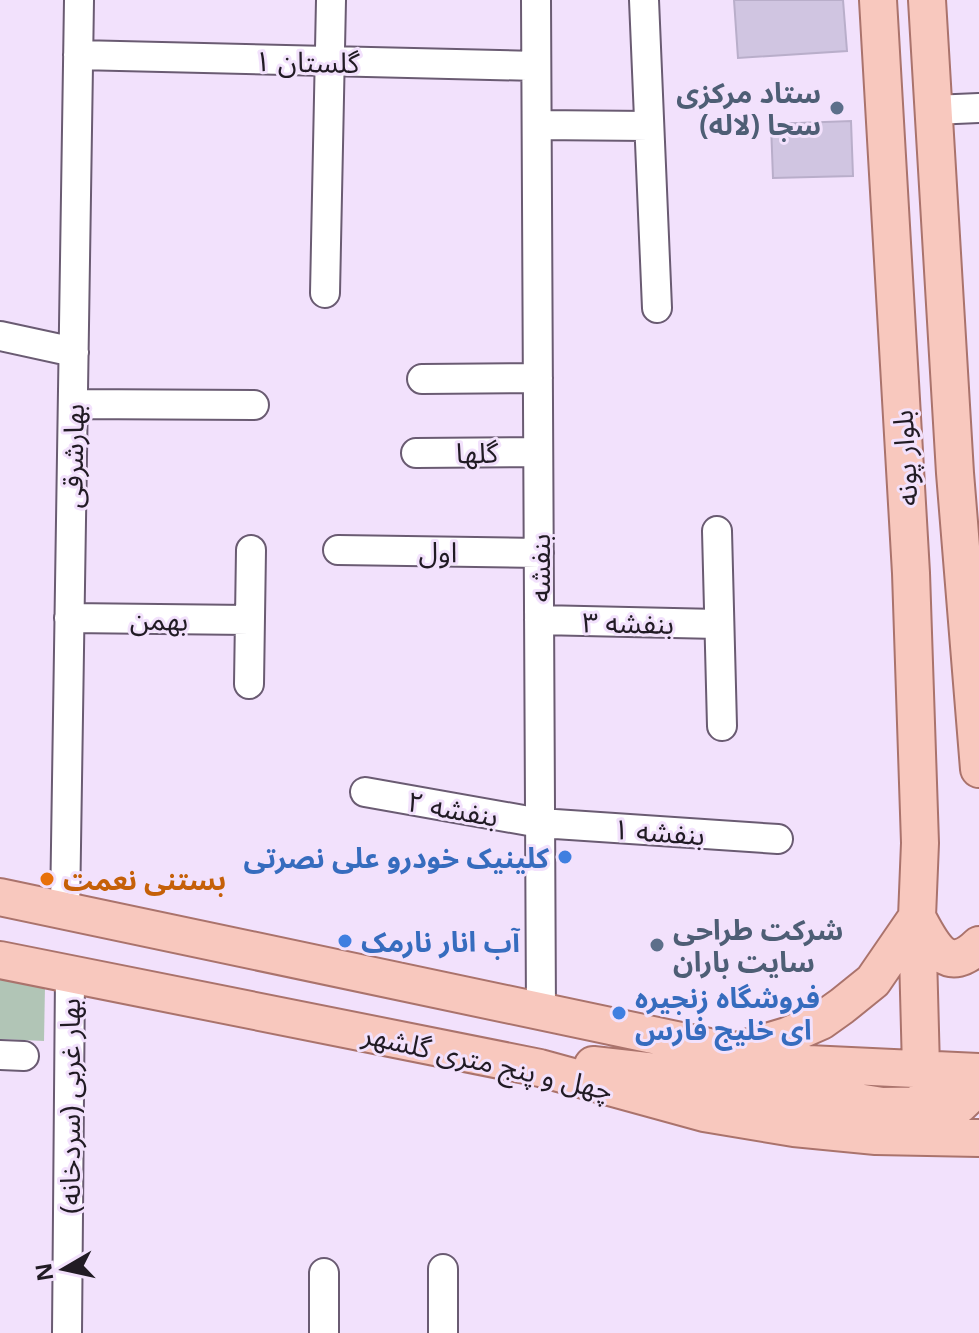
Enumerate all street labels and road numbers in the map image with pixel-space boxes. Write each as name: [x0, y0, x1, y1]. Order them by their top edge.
street label: گلستان ۱: [254, 41, 360, 81]
street label: بهارشرقی: [52, 403, 92, 509]
street label: بلوار پونه: [883, 409, 926, 507]
street label: گلها: [456, 433, 499, 471]
street label: اول: [418, 532, 458, 570]
street label: بنفشه: [520, 534, 558, 602]
street label: بهمن: [129, 599, 189, 639]
street label: بنفشه ۳: [582, 602, 674, 642]
street label: بنفشه ۲: [405, 781, 501, 835]
street label: بنفشه ۱: [612, 809, 706, 853]
street label: بهار غربی (سردخانه): [50, 998, 88, 1214]
street label: چهل و پنج متری گلشهر: [358, 1014, 617, 1111]

